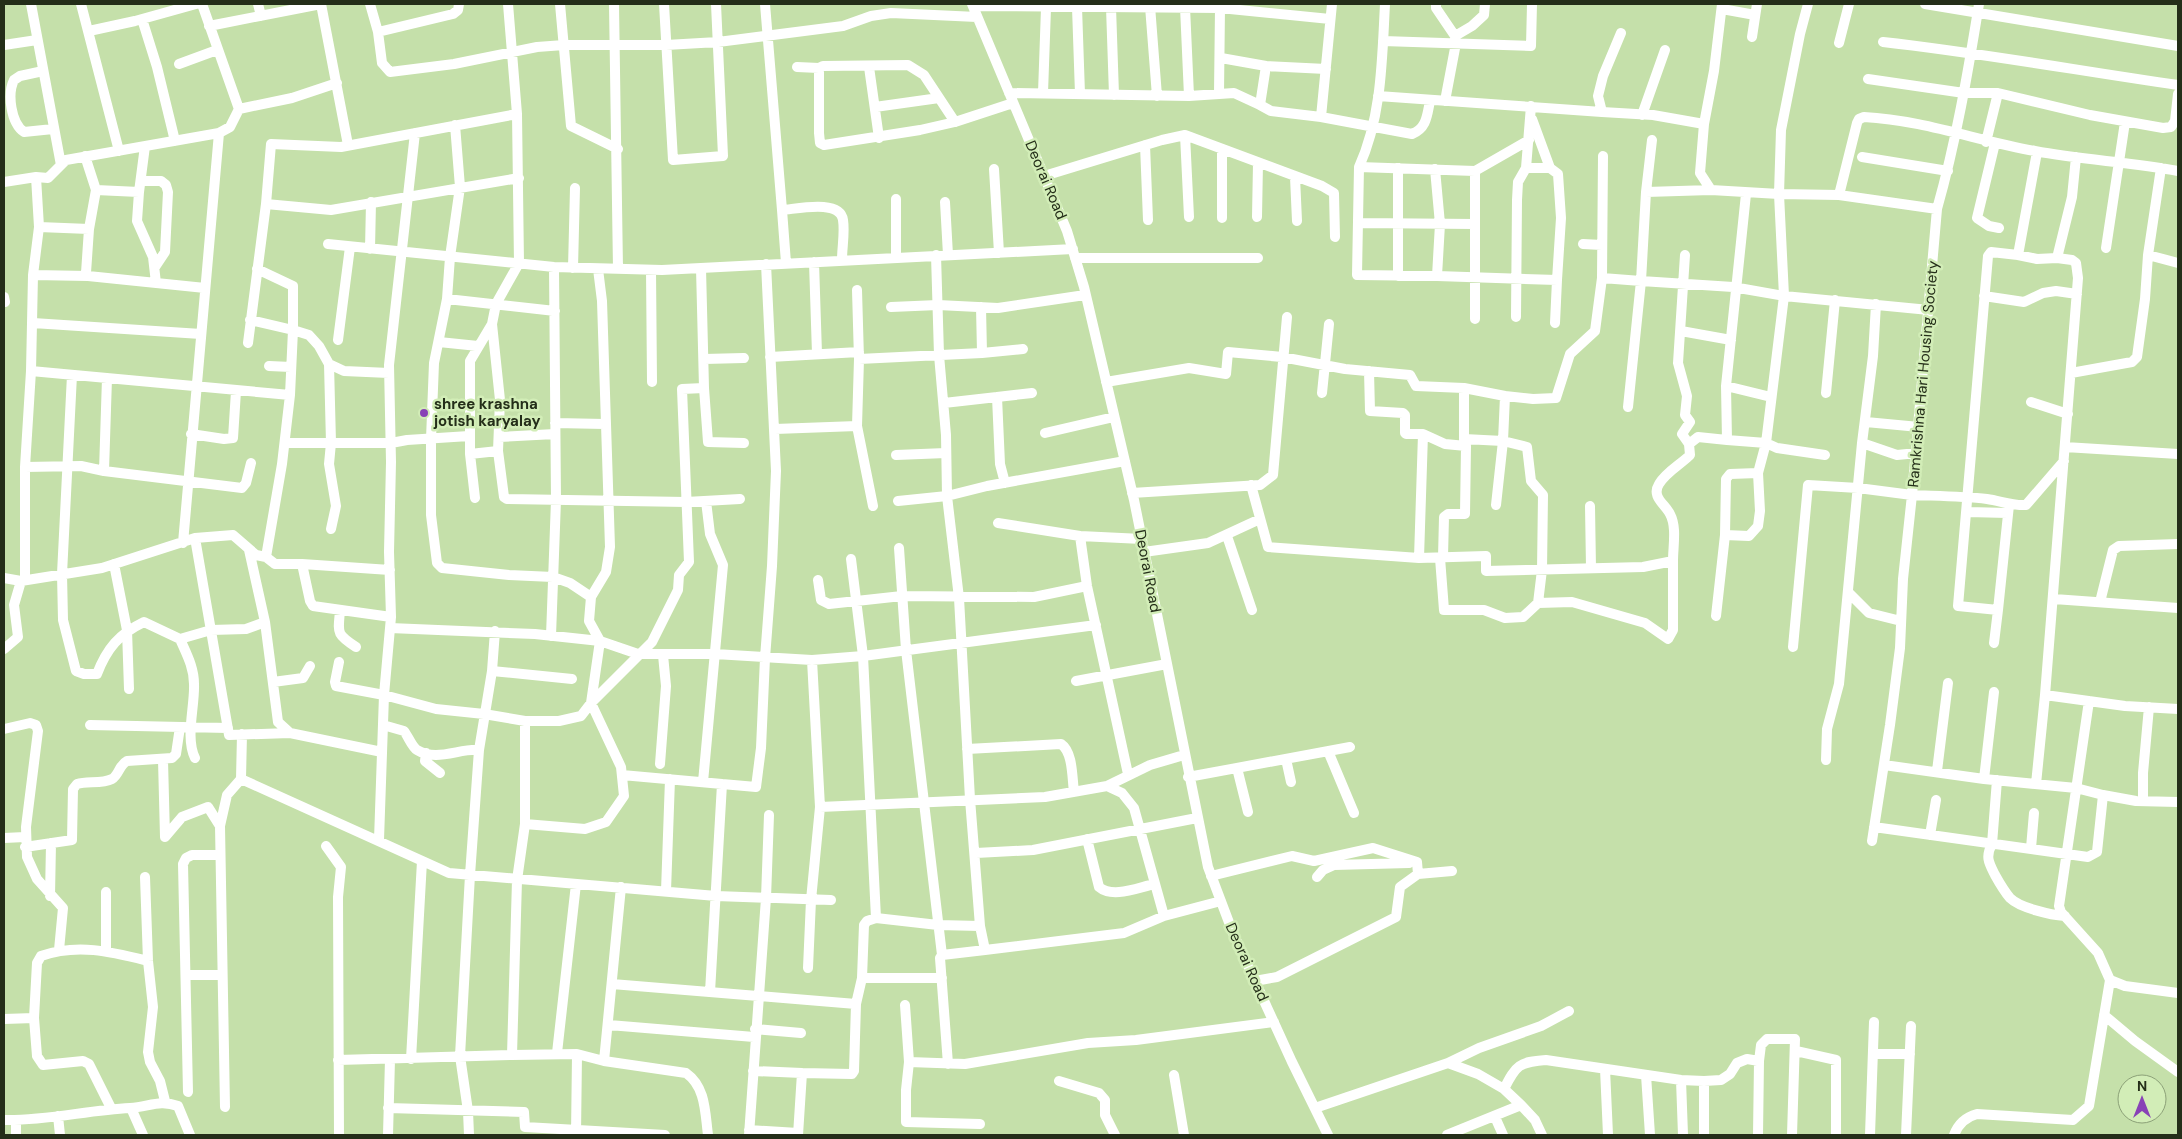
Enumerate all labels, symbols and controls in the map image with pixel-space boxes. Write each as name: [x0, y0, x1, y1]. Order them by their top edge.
street label: Deorai Road: [1020, 137, 1072, 223]
street label: Ramkrishna Hari Housing Society: [1903, 259, 1943, 488]
place label: shree krashna jotish karyalay: [433, 394, 540, 431]
marker: shree krashna jotish karyalay: [418, 407, 430, 419]
street label: Deorai Road: [1130, 528, 1166, 614]
street label: Deorai Road: [1221, 920, 1273, 1004]
north arrow: [2117, 1074, 2167, 1124]
text: N: [2137, 1077, 2147, 1095]

